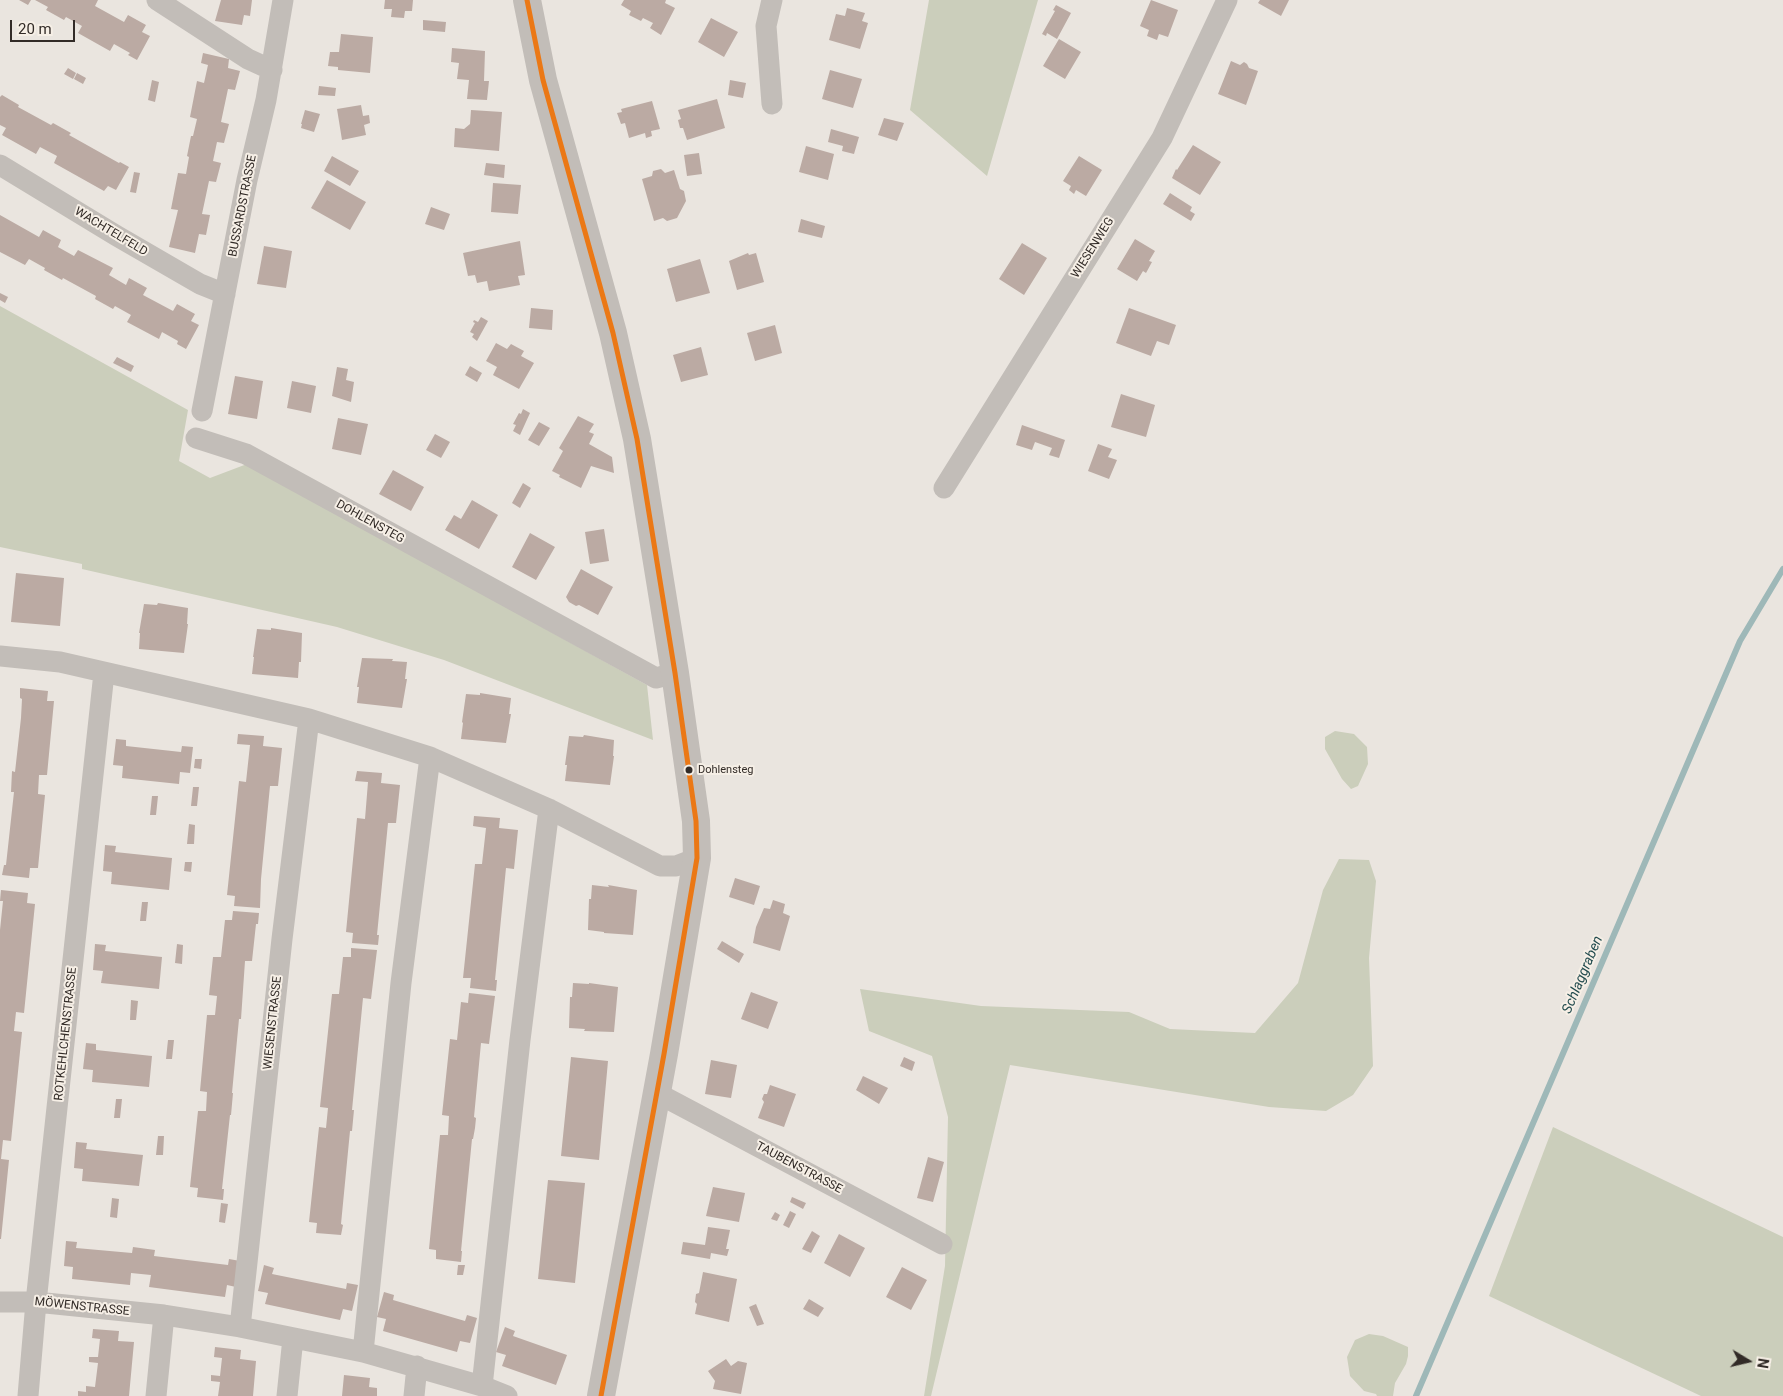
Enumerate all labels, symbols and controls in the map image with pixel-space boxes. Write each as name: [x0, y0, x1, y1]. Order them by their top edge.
scale bar: [12, 10, 78, 42]
text: 20 m: [18, 20, 52, 38]
street label: BUSSARDSTRASSE: [226, 154, 260, 258]
street label: WACHTELFELD: [72, 205, 150, 259]
street label: WIESENWEG: [1069, 215, 1117, 281]
street label: DOHLENSTEG: [333, 497, 407, 547]
place label: Dohlensteg: [698, 763, 753, 777]
marker: Dohlensteg: [684, 765, 694, 775]
water label: Schlaggraben: [1559, 934, 1607, 1016]
street label: ROTKEHLCHENSTRASSE: [52, 967, 80, 1101]
street label: WIESENSTRASSE: [261, 976, 285, 1070]
street label: TAUBENSTRASSE: [753, 1139, 845, 1197]
street label: MÖWENSTRASSE: [34, 1295, 130, 1319]
north arrow: [1723, 1336, 1773, 1386]
text: N: [1754, 1357, 1771, 1369]

